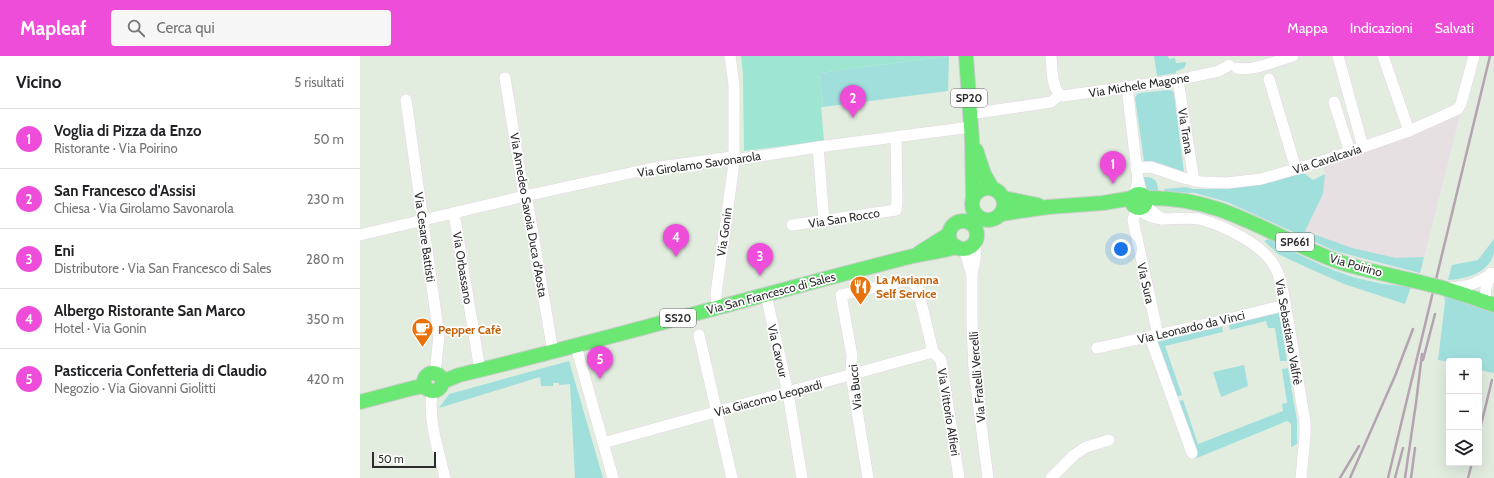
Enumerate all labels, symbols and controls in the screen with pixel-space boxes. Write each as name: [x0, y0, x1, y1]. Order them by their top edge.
search box: [111, 10, 391, 46]
text: Mapleaf: [20, 17, 87, 40]
icon: search: [125, 17, 147, 39]
text: Cerca qui: [157, 19, 215, 37]
text: Mappa: [1287, 19, 1328, 37]
text: Indicazioni: [1350, 19, 1413, 37]
text: Salvati: [1435, 19, 1474, 37]
street label: Via Michele Magone: [1088, 70, 1190, 100]
text: Vicino: [16, 72, 61, 92]
text: 5 risultati: [294, 74, 344, 90]
pin: 2: [840, 85, 866, 118]
road number: SP20: [951, 89, 987, 107]
street label: Via Trana: [1175, 107, 1197, 155]
text: Voglia di Pizza da Enzo: [54, 122, 202, 140]
text: 1: [27, 131, 31, 147]
text: 50 m: [314, 131, 344, 147]
street label: Via Amedeo Savoia Duca d'Aosta: [507, 132, 551, 299]
text: Ristorante · Via Poirino: [54, 140, 178, 156]
street label: Via Cavalcavia: [1291, 141, 1363, 177]
street label: Via Girolamo Savonarola: [636, 148, 762, 180]
pin: 1: [1100, 151, 1126, 184]
text: San Francesco d'Assisi: [54, 182, 196, 200]
text: 2: [26, 191, 32, 207]
text: 230 m: [307, 191, 344, 207]
street label: Via Cesare Battisti: [411, 191, 439, 283]
text: Chiesa · Via Girolamo Savonarola: [54, 200, 234, 216]
street label: Via San Rocco: [807, 205, 881, 231]
street label: Via Gonin: [713, 206, 735, 258]
pin: 4: [663, 224, 689, 257]
street label: Via Orbassano: [450, 231, 476, 306]
road number: SP661: [1276, 233, 1314, 251]
your location: [1111, 239, 1131, 259]
text: Eni: [54, 242, 74, 260]
pin: 3: [747, 243, 773, 276]
street label: Via Poirino: [1328, 250, 1385, 280]
text: 3: [25, 251, 33, 267]
text: 280 m: [306, 251, 344, 267]
text: Distributore · Via San Francesco di Sales: [54, 260, 271, 276]
street label: Via Sura: [1134, 261, 1158, 305]
street label: Via San Francesco di Sales: [705, 269, 837, 317]
place label: La Marianna Self Service: [876, 272, 939, 301]
restaurant icon: La Marianna Self Service: [848, 273, 874, 306]
street label: Via Sebastiano Valfrè: [1272, 278, 1306, 386]
text: Albergo Ristorante San Marco: [54, 302, 245, 320]
street label: Via Leonardo da Vinci: [1136, 307, 1246, 347]
road number: SS20: [660, 309, 696, 327]
text: 4: [25, 311, 33, 327]
text: 350 m: [307, 311, 344, 327]
cafe icon: Pepper Cafè: [409, 316, 435, 349]
text: Hotel · Via Gonin: [54, 320, 147, 336]
place label: Pepper Cafè: [438, 322, 501, 337]
street label: Via Cavour: [765, 323, 791, 379]
street label: Via Fratelli Vercelli: [966, 331, 988, 423]
pin: 5: [587, 346, 613, 379]
map controls: [1446, 358, 1482, 466]
button: +: [1446, 358, 1482, 394]
text: Pasticceria Confetteria di Claudio: [54, 362, 267, 380]
street label: Via Bucci: [845, 364, 865, 410]
street label: Via Vittorio Alfieri: [935, 367, 963, 457]
text: 5: [26, 371, 32, 387]
text: 420 m: [306, 371, 344, 387]
street label: Via Giacomo Leopardi: [713, 376, 823, 420]
text: Negozio · Via Giovanni Giolitti: [54, 380, 216, 396]
button: −: [1446, 394, 1482, 430]
button: layers: [1446, 430, 1482, 466]
scale bar: [372, 450, 436, 469]
text: 50 m: [378, 452, 404, 466]

